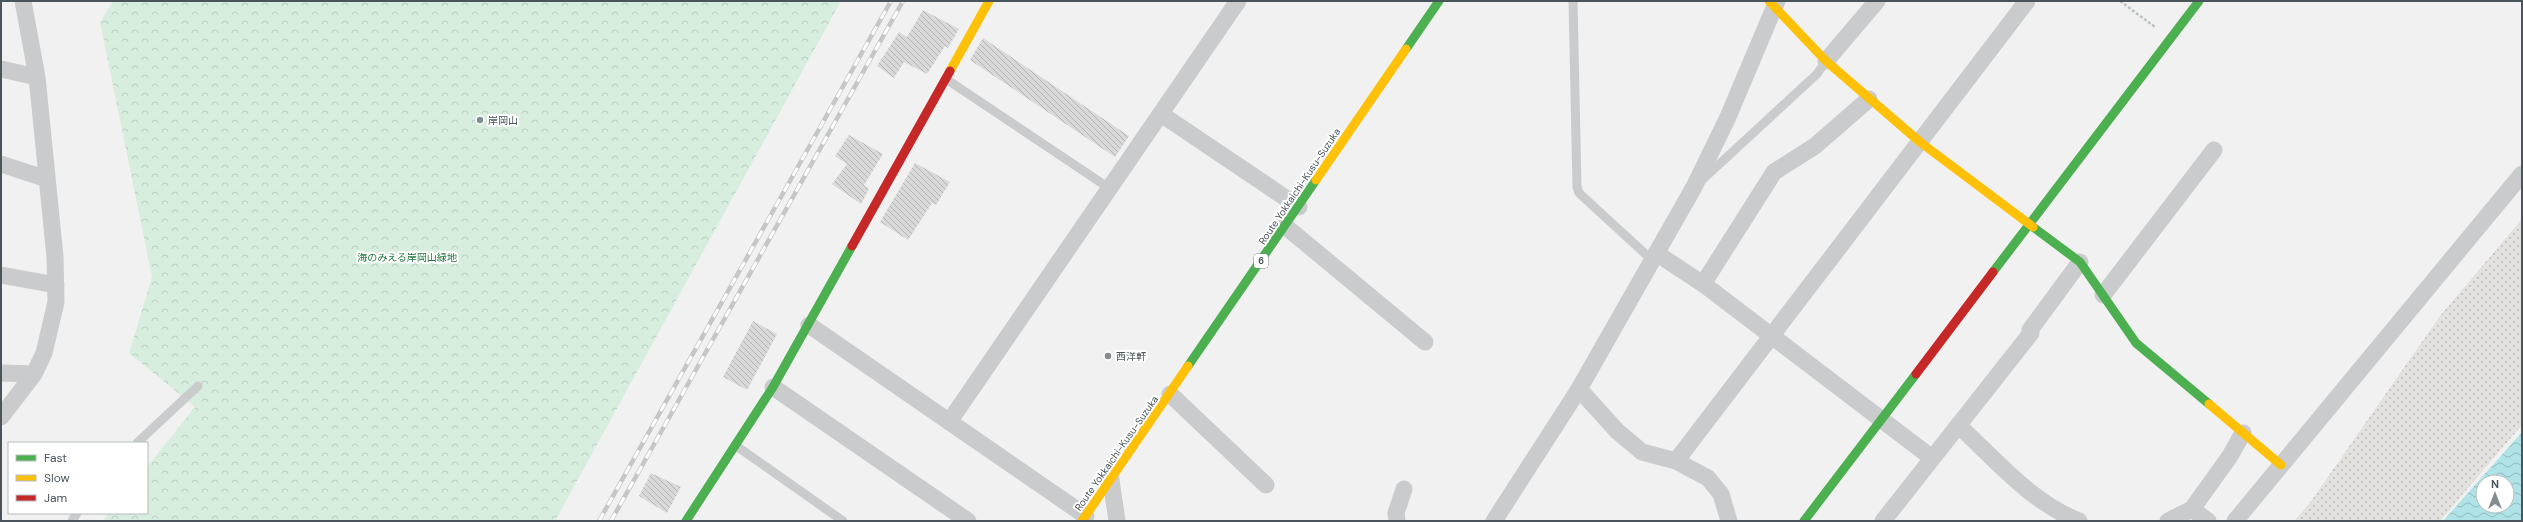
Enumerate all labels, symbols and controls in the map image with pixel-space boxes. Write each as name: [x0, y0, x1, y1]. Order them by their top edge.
place label: 岸岡山: [488, 114, 518, 127]
marker: 岸岡山: [475, 115, 485, 125]
street label: Route Yokkaichi-Kusu-Suzuka: [1256, 126, 1343, 247]
park label: 海のみえる岸岡山緑地: [357, 251, 458, 264]
road number: 6: [1254, 254, 1268, 268]
place label: 西洋軒: [1116, 350, 1146, 363]
marker: 西洋軒: [1103, 351, 1113, 361]
street label: Route Yokkaichi-Kusu-Suzuka: [1072, 393, 1161, 513]
legend: [8, 442, 148, 514]
text: Fast: [44, 450, 67, 466]
text: Slow: [44, 470, 70, 486]
north arrow: [2475, 474, 2515, 514]
text: N: [2491, 477, 2499, 491]
text: Jam: [44, 490, 67, 506]

